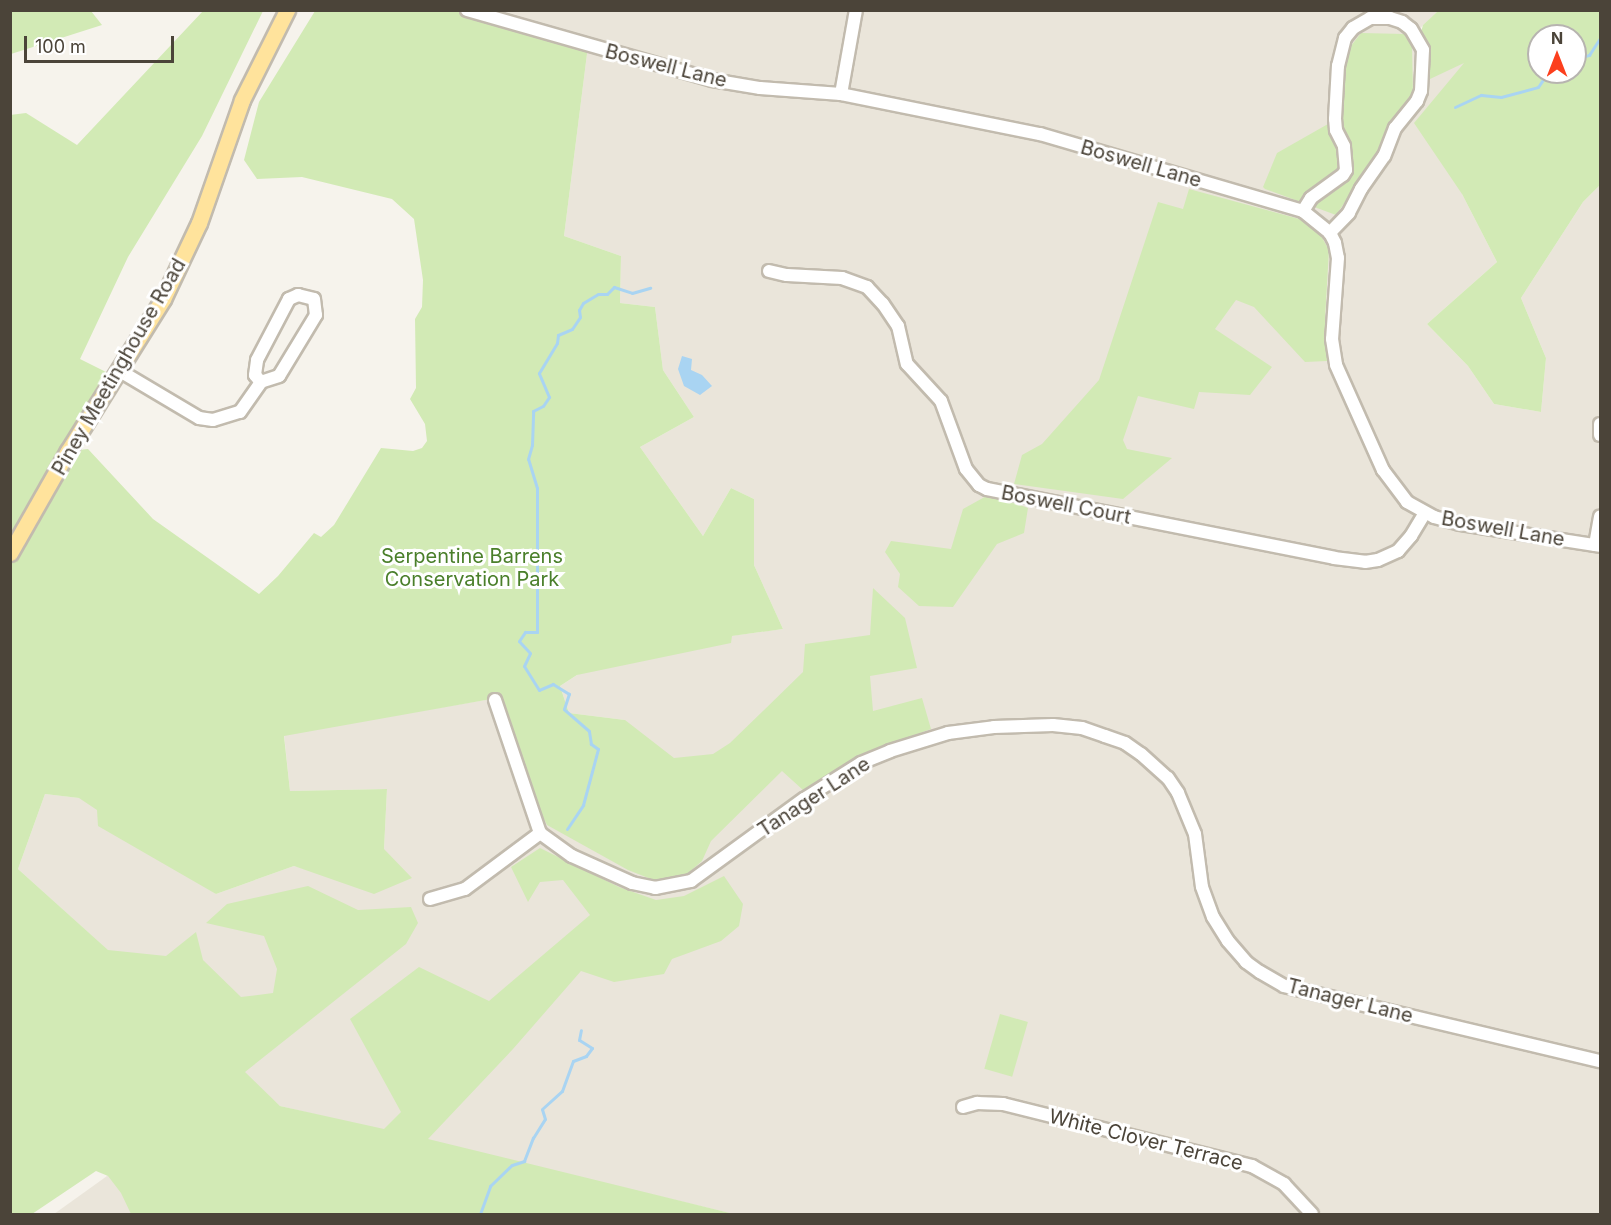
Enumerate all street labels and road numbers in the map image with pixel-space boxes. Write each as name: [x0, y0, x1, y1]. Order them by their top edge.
street label: Boswell Lane: [603, 39, 729, 93]
street label: Boswell Lane: [1078, 135, 1204, 193]
street label: Piney Meetinghouse Road: [47, 254, 191, 480]
street label: Boswell Court: [999, 481, 1133, 529]
street label: Boswell Lane: [1440, 506, 1566, 552]
street label: Tanager Lane: [753, 752, 875, 842]
street label: Tanager Lane: [1285, 974, 1415, 1028]
street label: White Clover Terrace: [1046, 1104, 1246, 1176]

